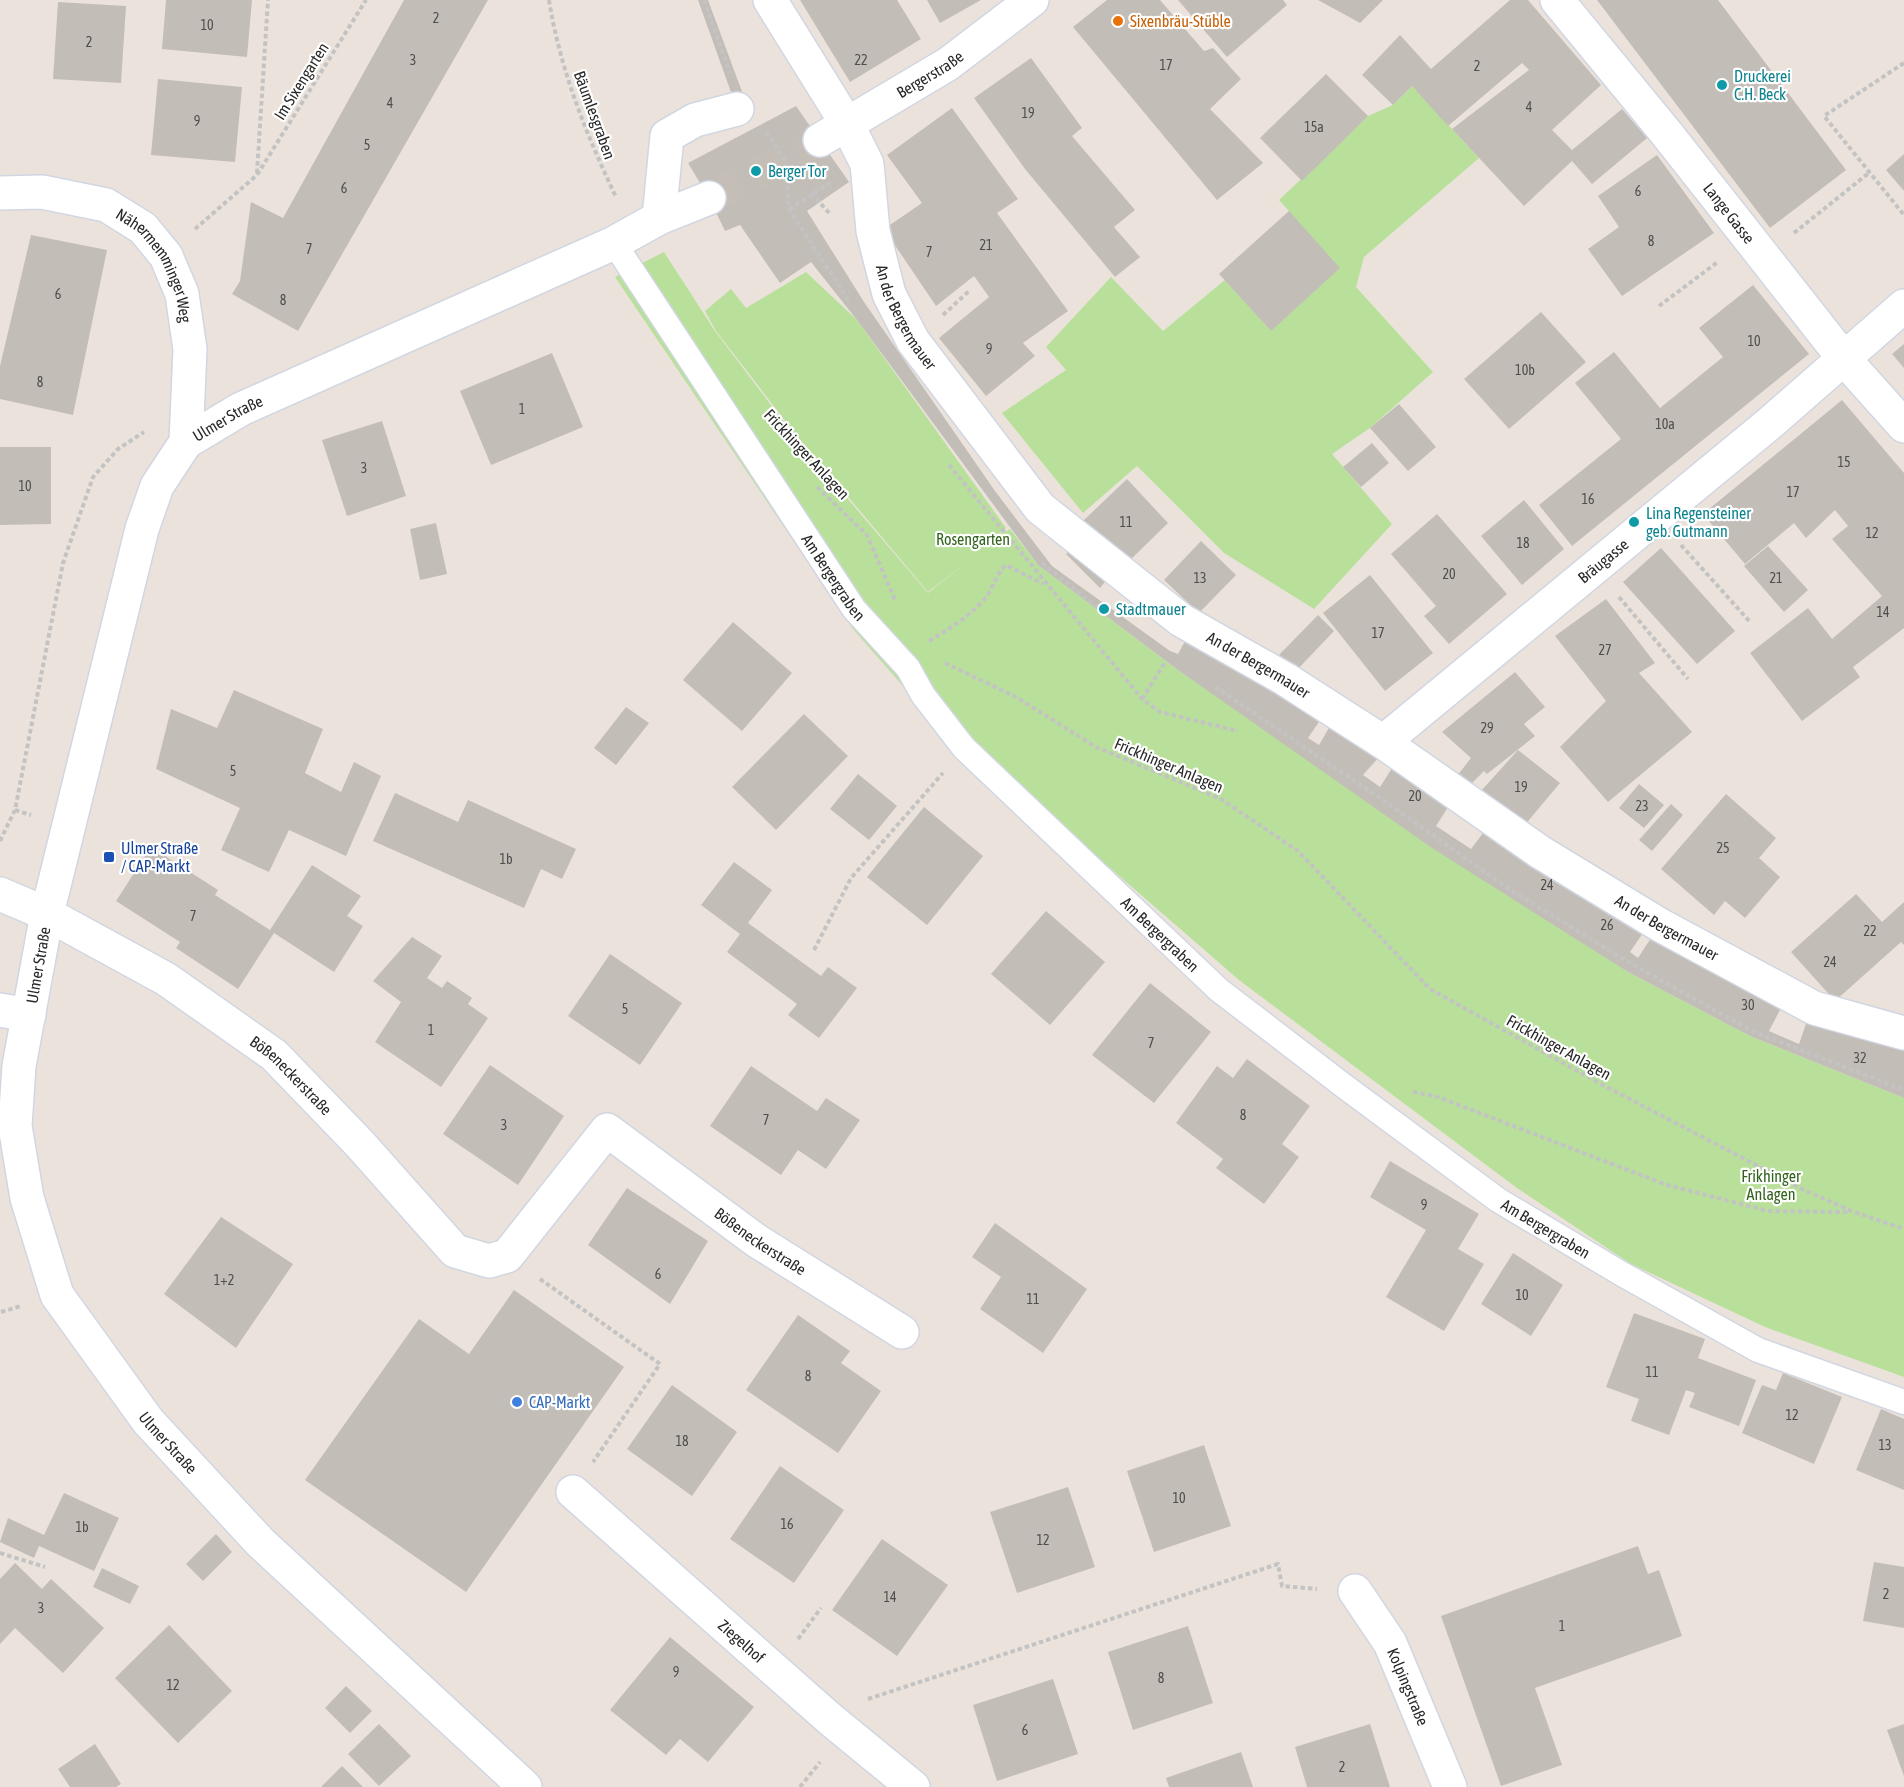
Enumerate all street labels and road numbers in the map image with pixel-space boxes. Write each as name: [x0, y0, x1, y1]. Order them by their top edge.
street label: Im Sixengarten: [270, 39, 333, 123]
street label: Bergerstraße: [893, 47, 967, 101]
street label: Bäumlesgraben: [570, 68, 619, 162]
street label: Lange Gasse: [1700, 179, 1759, 247]
street label: Nähermemminger Weg: [113, 205, 195, 324]
street label: An der Bergermauer: [873, 263, 940, 373]
street label: Ulmer Straße: [189, 392, 265, 445]
street label: Frickhinger Anlagen: [760, 405, 853, 503]
street label: Am Bergergraben: [798, 531, 869, 624]
street label: Bräugasse: [1574, 535, 1632, 587]
street label: An der Bergermauer: [1204, 628, 1314, 702]
street label: Frickhinger Anlagen: [1112, 734, 1226, 797]
street label: An der Bergermauer: [1612, 891, 1722, 964]
street label: Am Bergergraben: [1118, 893, 1203, 975]
street label: Ulmer Straße: [22, 925, 54, 1005]
street label: Frickhinger Anlagen: [1503, 1011, 1614, 1084]
street label: Bößeneckerstraße: [247, 1032, 336, 1118]
street label: Am Bergergraben: [1498, 1195, 1593, 1262]
street label: Bößeneckerstraße: [711, 1204, 809, 1278]
street label: Ulmer Straße: [135, 1408, 201, 1477]
street label: Ziegelhof: [715, 1616, 769, 1667]
street label: Kolpingstraße: [1384, 1645, 1432, 1728]

